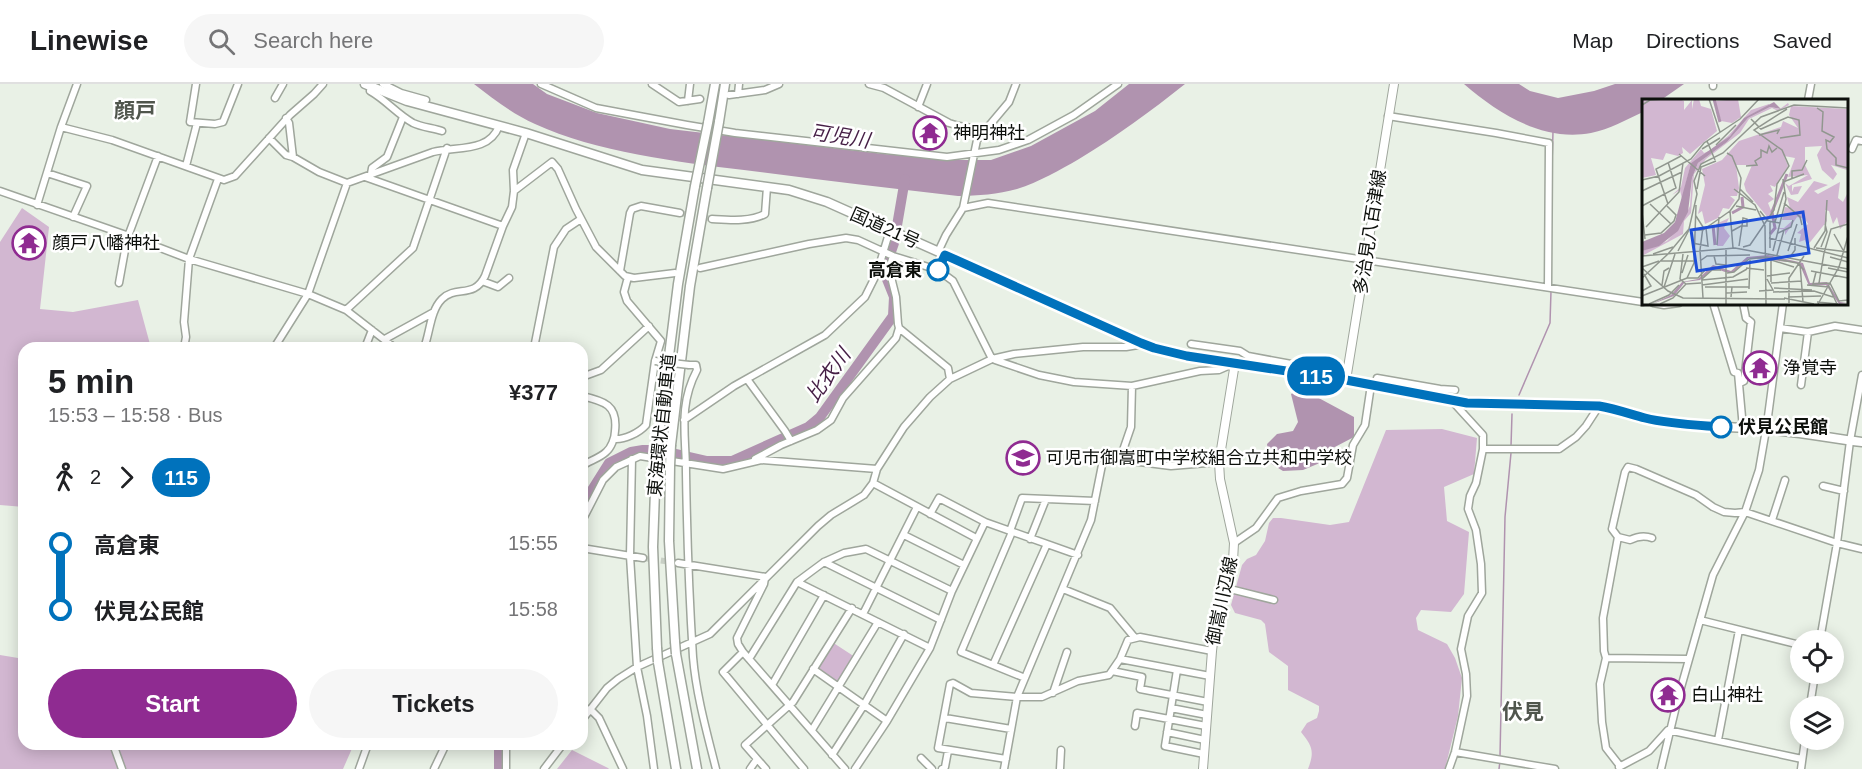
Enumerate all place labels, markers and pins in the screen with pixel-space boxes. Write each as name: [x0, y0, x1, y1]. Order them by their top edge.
temple icon: 神明神社: [912, 115, 948, 151]
place label: 神明神社: [953, 123, 1025, 143]
temple icon: 顔戸八幡神社: [11, 225, 47, 261]
place label: 顔戸八幡神社: [52, 233, 160, 253]
marker: 高倉東: [927, 259, 949, 281]
place label: 高倉東: [868, 260, 922, 280]
temple icon: 浄覚寺: [1742, 350, 1778, 386]
place label: 浄覚寺: [1783, 358, 1837, 378]
marker: 伏見公民館: [1710, 416, 1732, 438]
place label: 伏見公民館: [1738, 417, 1828, 437]
school or university icon: 可児市御嵩町中学校組合立共和中学校: [1005, 440, 1041, 476]
place label: 可児市御嵩町中学校組合立共和中学校: [1046, 448, 1352, 468]
temple icon: 白山神社: [1650, 677, 1686, 713]
place label: 白山神社: [1691, 685, 1763, 705]

